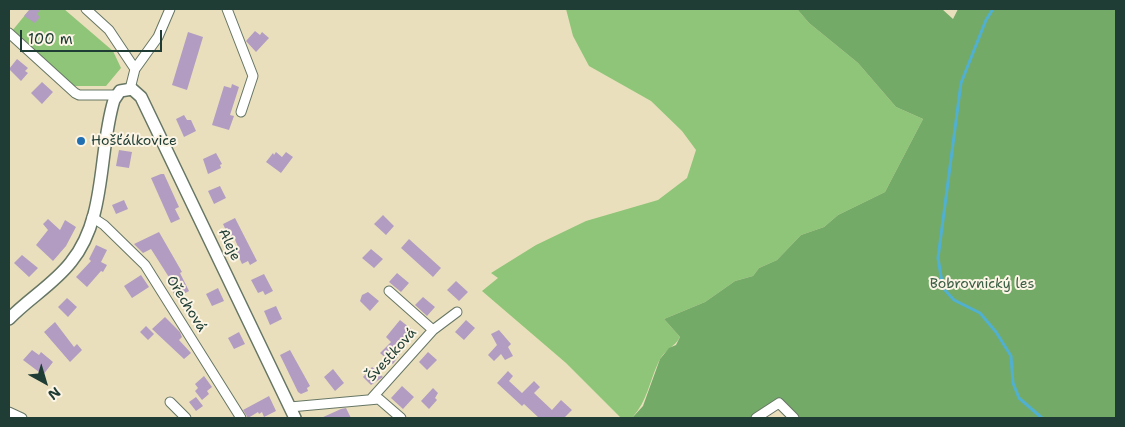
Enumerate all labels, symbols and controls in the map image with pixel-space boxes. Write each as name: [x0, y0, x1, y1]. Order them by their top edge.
scale bar: [22, 20, 165, 52]
text: 100 m: [28, 29, 73, 49]
place label: Hošťálkovice: [91, 133, 177, 149]
marker: Hošťálkovice: [75, 135, 87, 147]
street label: Aleje: [214, 226, 244, 264]
street label: Ořechová: [162, 273, 210, 335]
park label: Bobrovnický les: [930, 276, 1034, 292]
street label: Švestková: [364, 325, 420, 385]
north arrow: [20, 357, 70, 407]
text: N: [44, 383, 64, 404]

